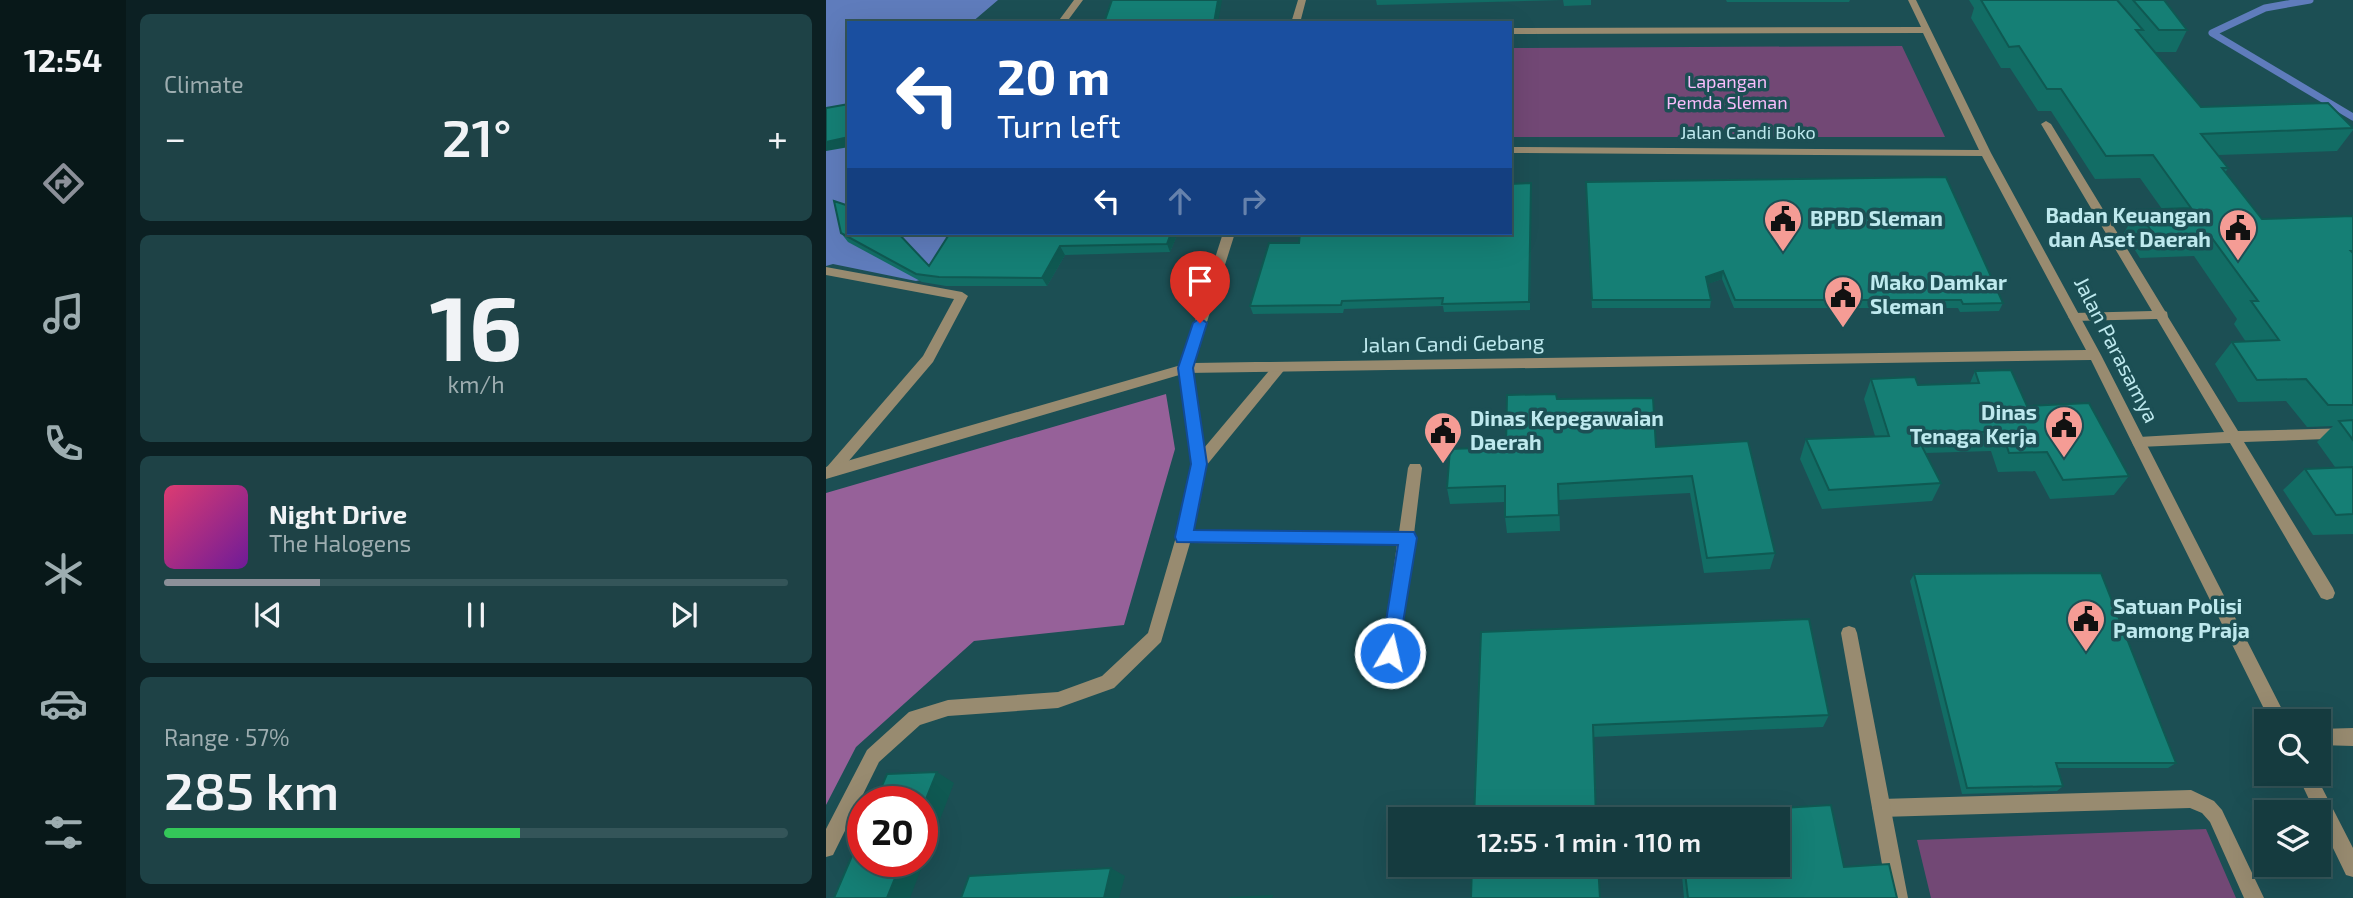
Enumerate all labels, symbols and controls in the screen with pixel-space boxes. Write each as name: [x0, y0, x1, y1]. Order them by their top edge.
text: 12:54: [24, 40, 102, 78]
text: 20 m: [997, 46, 1110, 105]
icon: left: [882, 49, 973, 140]
text: Climate: [164, 70, 244, 98]
park label: Lapangan Pemda Sleman: [1666, 70, 1788, 113]
text: 21°: [442, 105, 512, 167]
text: Turn left: [997, 106, 1121, 144]
text: −: [164, 114, 186, 160]
text: +: [767, 114, 788, 160]
street label: Jalan Candi Boko: [1680, 121, 1816, 143]
icon: directions: [39, 159, 88, 208]
icon: left: [1088, 182, 1126, 220]
icon: ahead: [1161, 182, 1199, 220]
icon: right: [1234, 182, 1272, 220]
public building icon: BPBD Sleman: [1762, 198, 1804, 253]
place label: Badan Keuangan dan Aset Daerah: [2045, 202, 2211, 251]
place label: BPBD Sleman: [1810, 205, 1943, 230]
public building icon: Badan Keuangan dan Aset Daerah: [2217, 207, 2259, 262]
pin: [1170, 251, 1230, 323]
icon: arrive: [1181, 262, 1219, 300]
place label: Mako Damkar Sleman: [1870, 269, 2007, 318]
text: 16: [429, 270, 523, 379]
street label: Jalan Parasamya: [2070, 272, 2165, 426]
public building icon: Mako Damkar Sleman: [1822, 274, 1864, 329]
icon: music: [39, 289, 88, 338]
street label: Jalan Candi Gebang: [1361, 328, 1545, 357]
text: km/h: [447, 370, 505, 398]
place label: Dinas Tenaga Kerja: [1910, 399, 2037, 448]
public building icon: Dinas Tenaga Kerja: [2043, 404, 2085, 459]
place label: Dinas Kepegawaian Daerah: [1470, 405, 1664, 454]
public building icon: Dinas Kepegawaian Daerah: [1422, 410, 1464, 465]
icon: phone: [39, 419, 88, 468]
text: Night Drive: [269, 498, 407, 529]
text: The Halogens: [269, 529, 411, 557]
icon: climate: [39, 549, 88, 598]
place label: Satuan Polisi Pamong Praja: [2113, 593, 2250, 642]
icon: previous: [249, 596, 287, 634]
icon: pause: [457, 596, 495, 634]
icon: next: [665, 596, 703, 634]
public building icon: Satuan Polisi Pamong Praja: [2065, 598, 2107, 653]
position arrow: [1353, 616, 1427, 690]
icon: car: [39, 679, 88, 728]
map controls: [2254, 709, 2331, 877]
button: search: [2254, 709, 2331, 786]
text: Range · 57%: [164, 723, 290, 751]
text: 285 km: [164, 758, 339, 820]
speed limit sign: 20: [847, 786, 938, 877]
button: layers: [2254, 800, 2331, 877]
icon: filters: [39, 808, 88, 857]
text: 12:55 · 1 min · 110 m: [1477, 826, 1701, 857]

